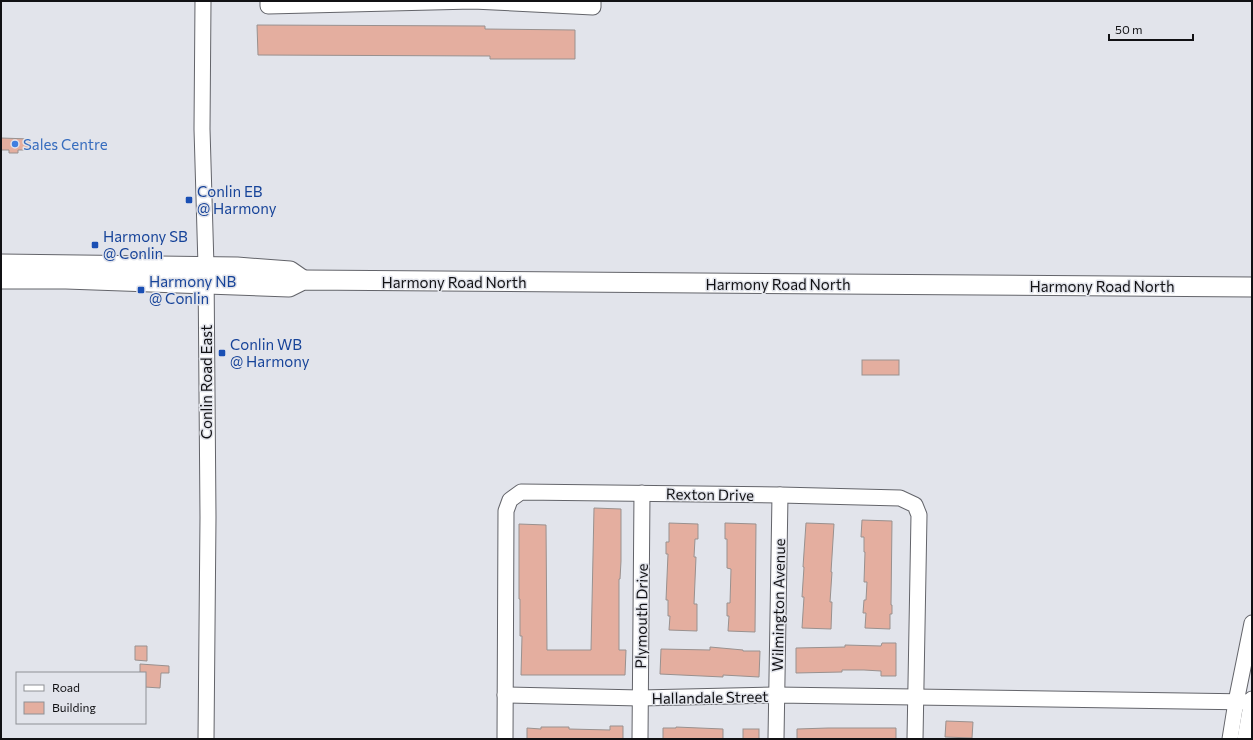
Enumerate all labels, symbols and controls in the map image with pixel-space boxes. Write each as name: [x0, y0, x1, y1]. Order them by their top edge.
scale bar: [1109, 16, 1193, 42]
text: 50 m: [1115, 22, 1143, 36]
place label: Sales Centre: [23, 135, 108, 153]
marker: Sales Centre: [10, 139, 20, 149]
place label: Conlin EB @ Harmony: [197, 182, 277, 217]
marker: Conlin EB @ Harmony: [184, 195, 194, 205]
place label: Harmony SB @ Conlin: [103, 227, 188, 262]
marker: Harmony SB @ Conlin: [90, 240, 100, 250]
place label: Harmony NB @ Conlin: [149, 272, 236, 307]
street label: Harmony Road North: [381, 273, 527, 291]
street label: Harmony Road North: [705, 275, 851, 293]
street label: Harmony Road North: [1029, 277, 1175, 295]
marker: Harmony NB @ Conlin: [136, 285, 146, 295]
street label: Conlin Road East: [197, 325, 215, 439]
place label: Conlin WB @ Harmony: [230, 335, 310, 370]
marker: Conlin WB @ Harmony: [217, 348, 227, 358]
street label: Rexton Drive: [666, 484, 754, 504]
street label: Wilmington Avenue: [768, 538, 788, 672]
street label: Plymouth Drive: [631, 563, 651, 669]
legend: [16, 672, 146, 724]
text: Road: [52, 680, 80, 694]
street label: Hallandale Street: [652, 687, 768, 707]
text: Building: [52, 700, 96, 714]

